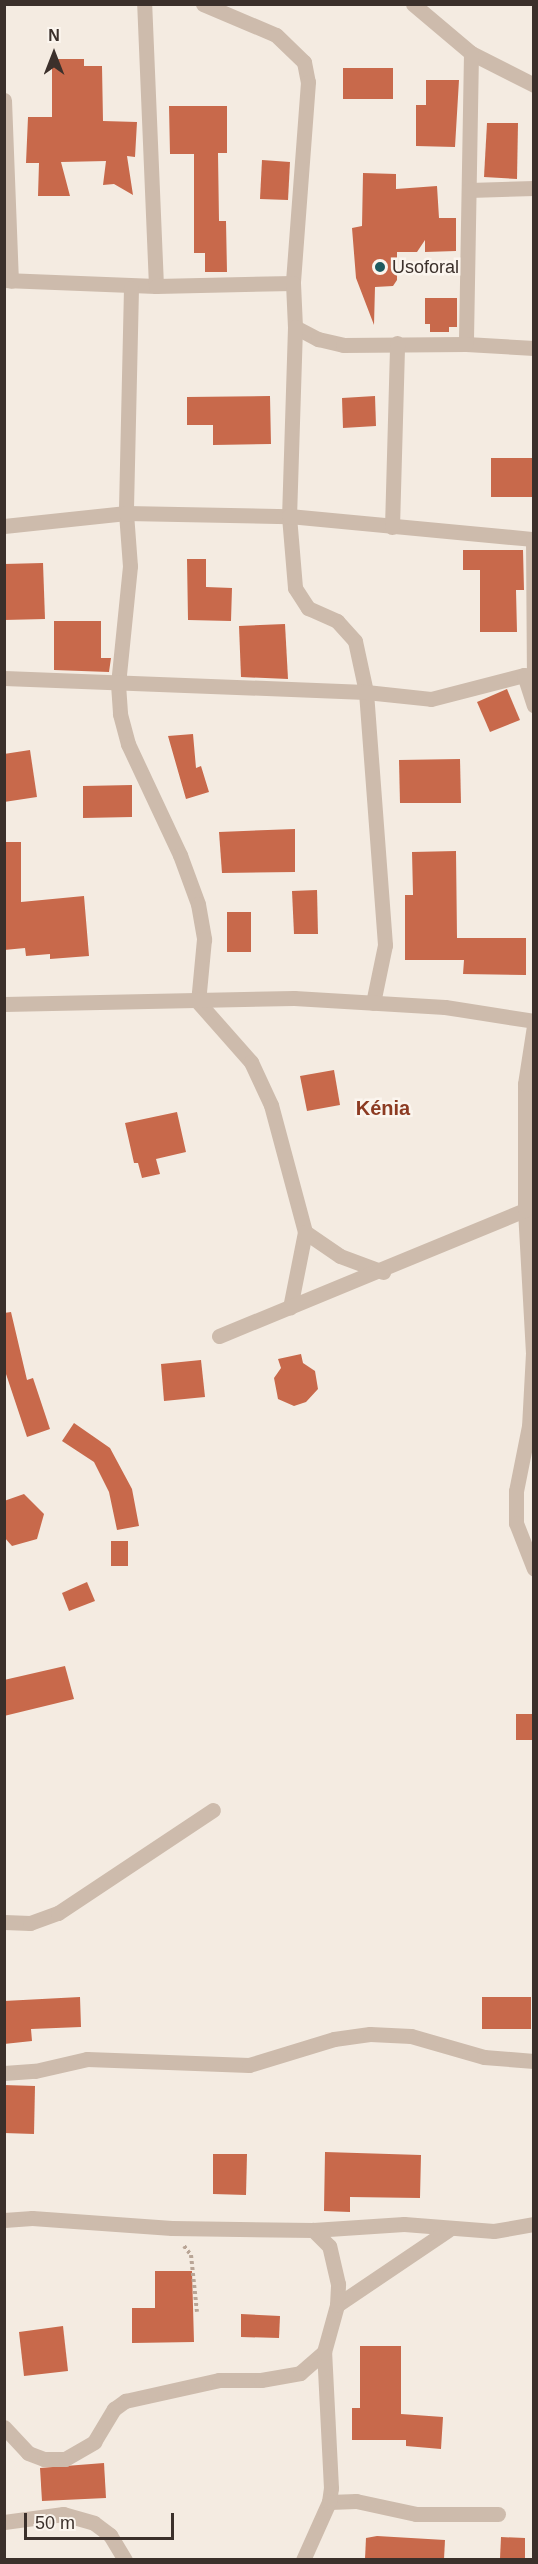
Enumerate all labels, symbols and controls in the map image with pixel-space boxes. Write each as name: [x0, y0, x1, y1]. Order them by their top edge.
north arrow: [24, 24, 84, 84]
text: N: [48, 27, 60, 44]
place label: Usoforal: [392, 256, 459, 278]
marker: Usoforal: [373, 260, 387, 274]
district label: Kénia: [356, 1096, 410, 1120]
scale bar: [27, 2501, 177, 2539]
text: 50 m: [35, 2513, 75, 2533]

